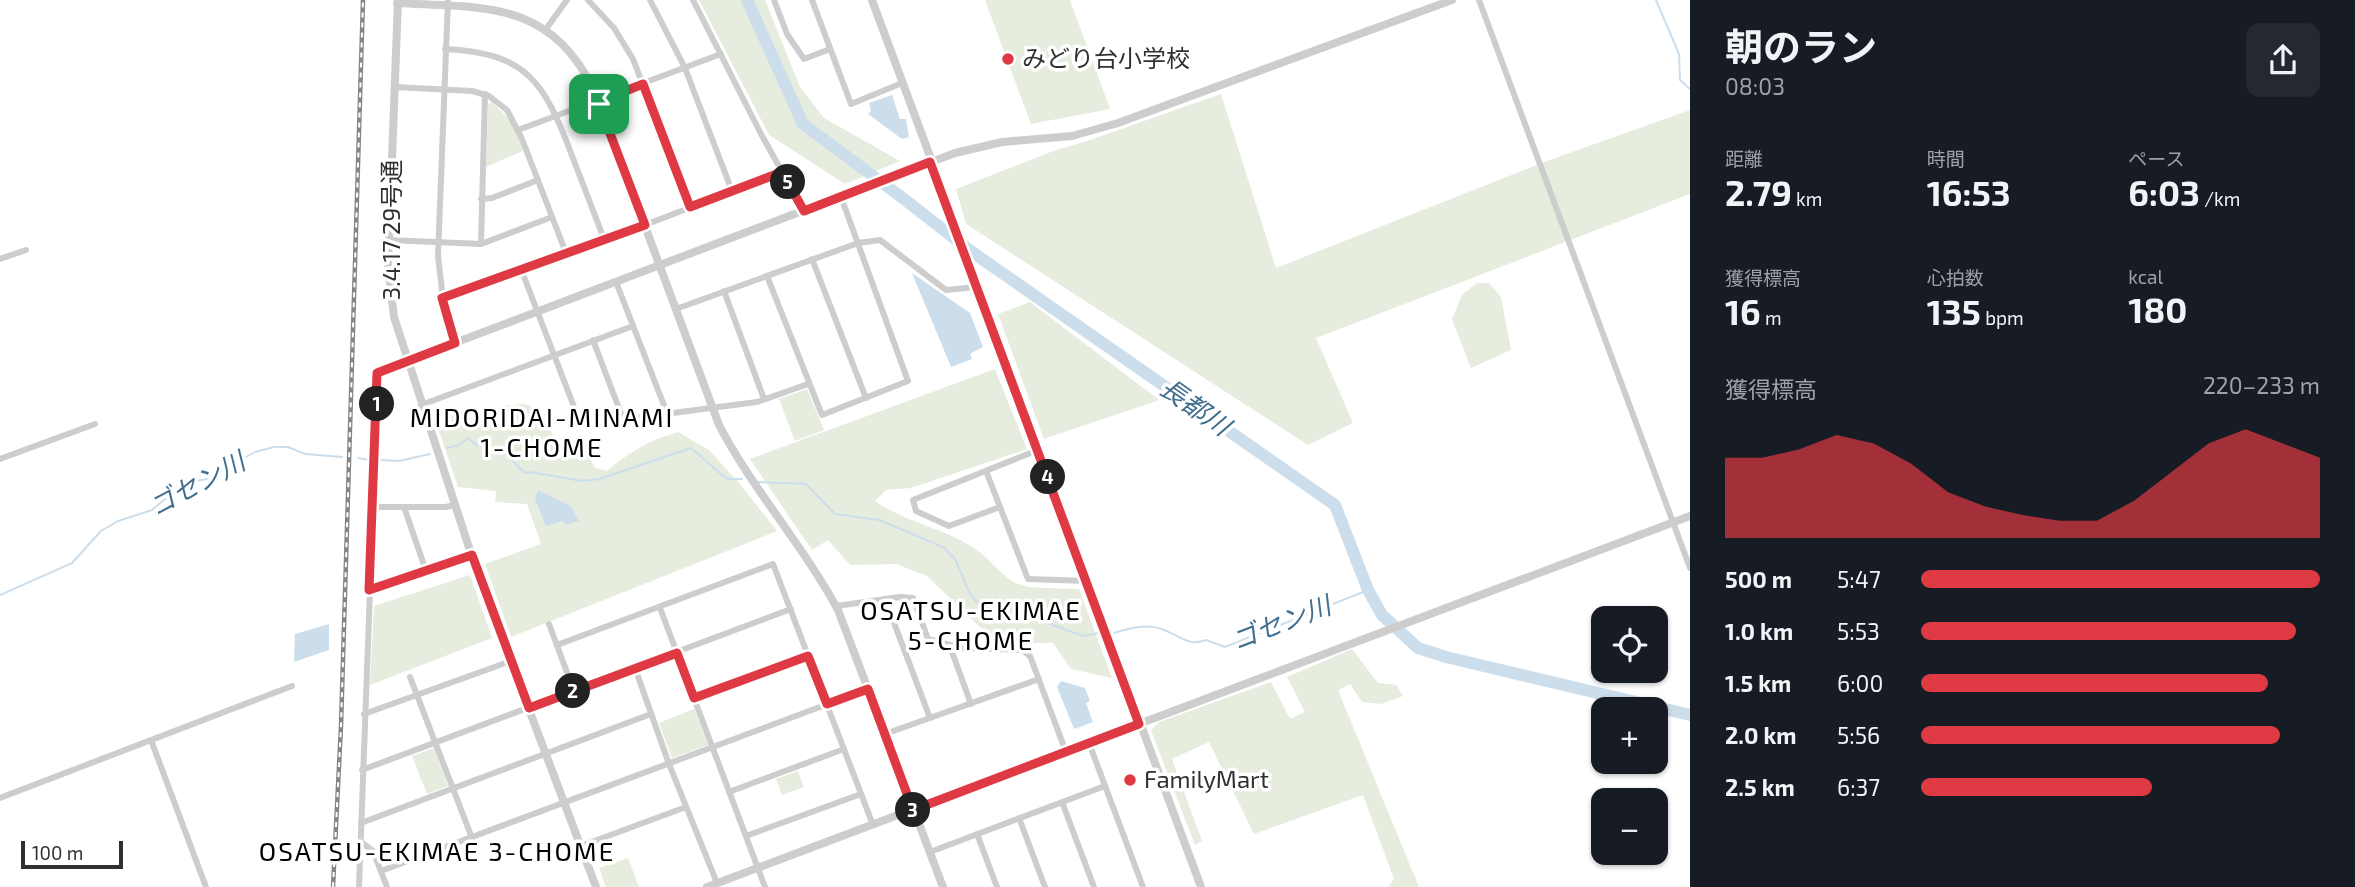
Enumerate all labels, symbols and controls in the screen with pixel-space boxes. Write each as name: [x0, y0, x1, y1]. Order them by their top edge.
text: 朝のラン: [1725, 23, 1877, 69]
button: share: [2246, 23, 2320, 97]
place label: みどり台小学校: [1022, 43, 1190, 72]
marker: みどり台小学校: [1000, 51, 1016, 67]
text: 08:03: [1725, 72, 1785, 100]
pin: [569, 74, 629, 134]
icon: arrive: [580, 85, 618, 123]
text: 距離: [1725, 147, 1763, 170]
text: 時間: [1927, 147, 1965, 170]
text: ペース: [2128, 147, 2184, 170]
street label: 3.4.17 29号通: [376, 160, 405, 300]
pin: 5: [770, 164, 806, 200]
text: 5: [782, 170, 793, 193]
text: 2.79: [1725, 171, 1792, 213]
text: 16:53: [1927, 171, 2011, 213]
text: 6:03: [2128, 171, 2200, 213]
text: km: [1792, 187, 1822, 210]
text: /km: [2200, 187, 2240, 210]
text: kcal: [2128, 265, 2163, 288]
text: 獲得標高: [1725, 266, 1801, 289]
text: 心拍数: [1927, 266, 1984, 289]
text: 180: [2128, 288, 2187, 330]
text: 16: [1725, 290, 1761, 332]
text: 135: [1927, 290, 1981, 332]
text: m: [1761, 306, 1782, 329]
text: bpm: [1981, 306, 2024, 329]
water label: 長都川: [1155, 371, 1239, 443]
text: 220–233 m: [2203, 371, 2320, 399]
text: 獲得標高: [1725, 375, 1817, 403]
pin: 1: [360, 386, 394, 422]
text: 1: [372, 392, 381, 415]
district label: MIDORIDAI-MINAMI 1-CHOME: [410, 401, 674, 462]
water label: ゴセン川: [143, 443, 252, 521]
pin: 4: [1030, 460, 1066, 494]
text: 4: [1041, 465, 1054, 488]
text: 500 m: [1725, 565, 1792, 593]
text: 5:47: [1837, 565, 1881, 593]
water label: ゴセン川: [1226, 587, 1337, 655]
district label: OSATSU-EKIMAE 5-CHOME: [860, 594, 1082, 655]
map controls: [1591, 606, 1668, 865]
button: locate: [1591, 606, 1668, 683]
text: 1.0 km: [1725, 617, 1793, 645]
text: 5:53: [1837, 617, 1880, 645]
text: 1.5 km: [1725, 669, 1791, 697]
text: 6:00: [1837, 669, 1883, 697]
pin: 2: [556, 674, 590, 708]
text: 2: [567, 679, 578, 702]
button: +: [1591, 697, 1668, 774]
text: 2.0 km: [1725, 721, 1797, 749]
text: 5:56: [1837, 721, 1880, 749]
place label: FamilyMart: [1144, 764, 1269, 793]
marker: FamilyMart: [1122, 772, 1138, 788]
text: 2.5 km: [1725, 773, 1795, 801]
text: 6:37: [1837, 773, 1880, 801]
button: −: [1591, 788, 1668, 865]
pin: 3: [895, 792, 930, 828]
text: 3: [907, 798, 918, 821]
district label: OSATSU-EKIMAE 3-CHOME: [259, 835, 615, 866]
scale bar: [21, 838, 122, 870]
text: 100 m: [32, 841, 83, 864]

